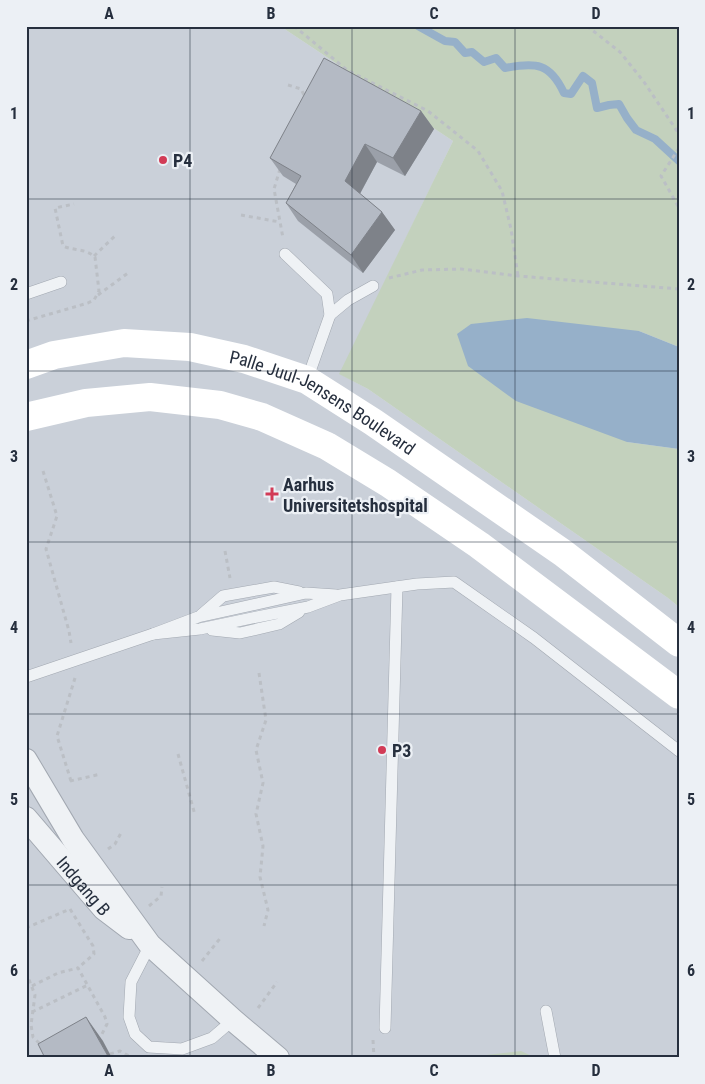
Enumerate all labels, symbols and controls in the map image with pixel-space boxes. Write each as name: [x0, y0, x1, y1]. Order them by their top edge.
text: A: [104, 4, 114, 23]
text: B: [267, 4, 276, 23]
text: C: [429, 4, 439, 23]
text: D: [591, 4, 601, 23]
text: 1: [10, 104, 18, 123]
text: 1: [687, 104, 695, 123]
place label: P4: [173, 150, 192, 171]
marker: P4: [157, 154, 169, 166]
text: 2: [10, 275, 18, 294]
text: 2: [687, 275, 695, 294]
street label: Palle Juul-Jensens Boulevard: [228, 346, 420, 459]
text: 3: [10, 447, 18, 466]
text: 3: [687, 447, 695, 466]
place label: Aarhus Universitetshospital: [283, 474, 428, 516]
marker: Aarhus Universitetshospital: [265, 487, 279, 501]
text: 4: [10, 618, 18, 637]
text: 4: [687, 618, 695, 637]
place label: P3: [392, 740, 411, 761]
marker: P3: [376, 744, 388, 756]
text: 5: [10, 790, 18, 809]
text: 5: [687, 790, 695, 809]
street label: Indgang B: [53, 852, 115, 919]
text: 6: [10, 961, 18, 980]
text: 6: [687, 961, 695, 980]
text: A: [104, 1061, 114, 1080]
text: B: [267, 1061, 276, 1080]
text: C: [429, 1061, 439, 1080]
text: D: [591, 1061, 601, 1080]

